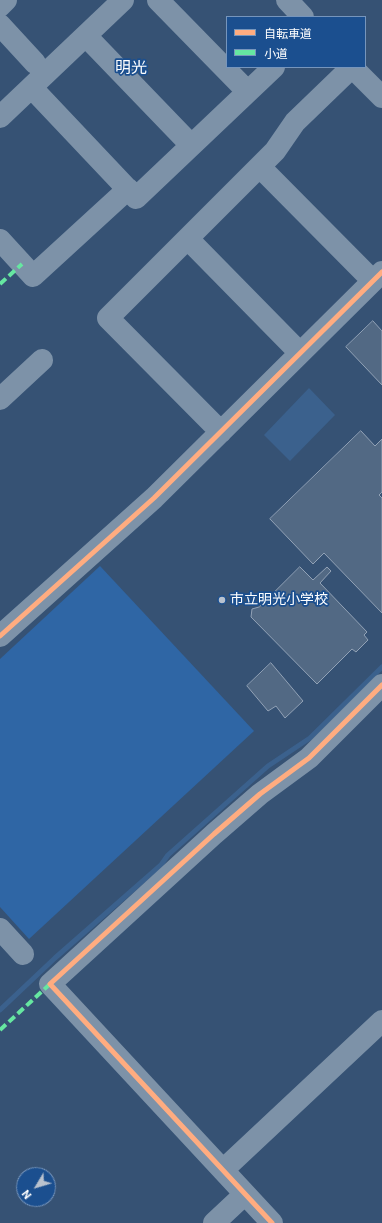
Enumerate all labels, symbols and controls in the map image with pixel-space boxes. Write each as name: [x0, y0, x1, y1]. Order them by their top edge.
legend: [226, 16, 366, 68]
text: 自転車道: [264, 27, 312, 41]
text: 小道: [264, 47, 288, 61]
district label: 明光: [115, 59, 147, 79]
place label: 市立明光小学校: [230, 592, 328, 608]
marker: 市立明光小学校: [217, 595, 227, 605]
north arrow: [16, 1167, 56, 1207]
text: N: [19, 1187, 34, 1201]

